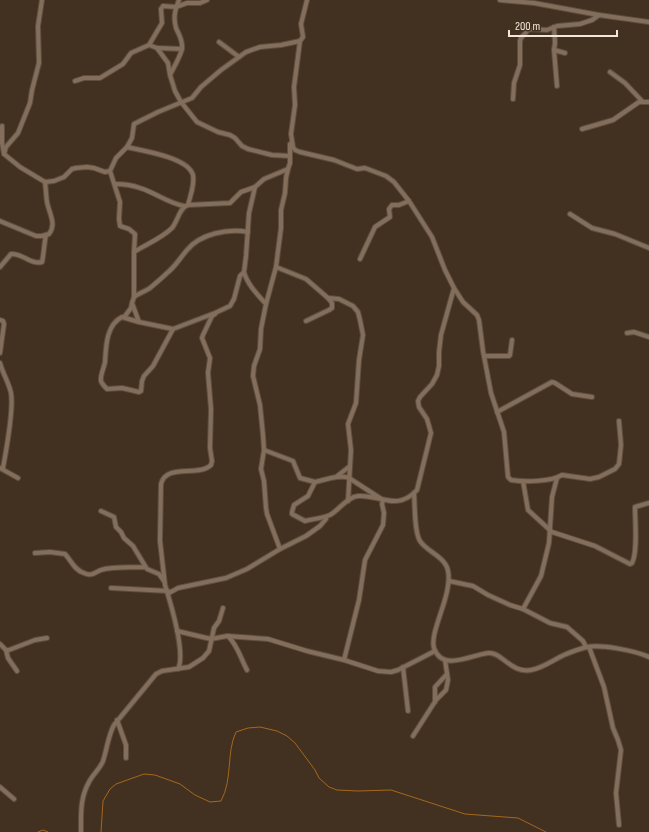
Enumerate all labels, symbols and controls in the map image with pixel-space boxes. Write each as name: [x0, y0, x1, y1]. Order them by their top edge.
scale bar: [509, 12, 617, 38]
text: 200 m: [515, 19, 541, 34]

